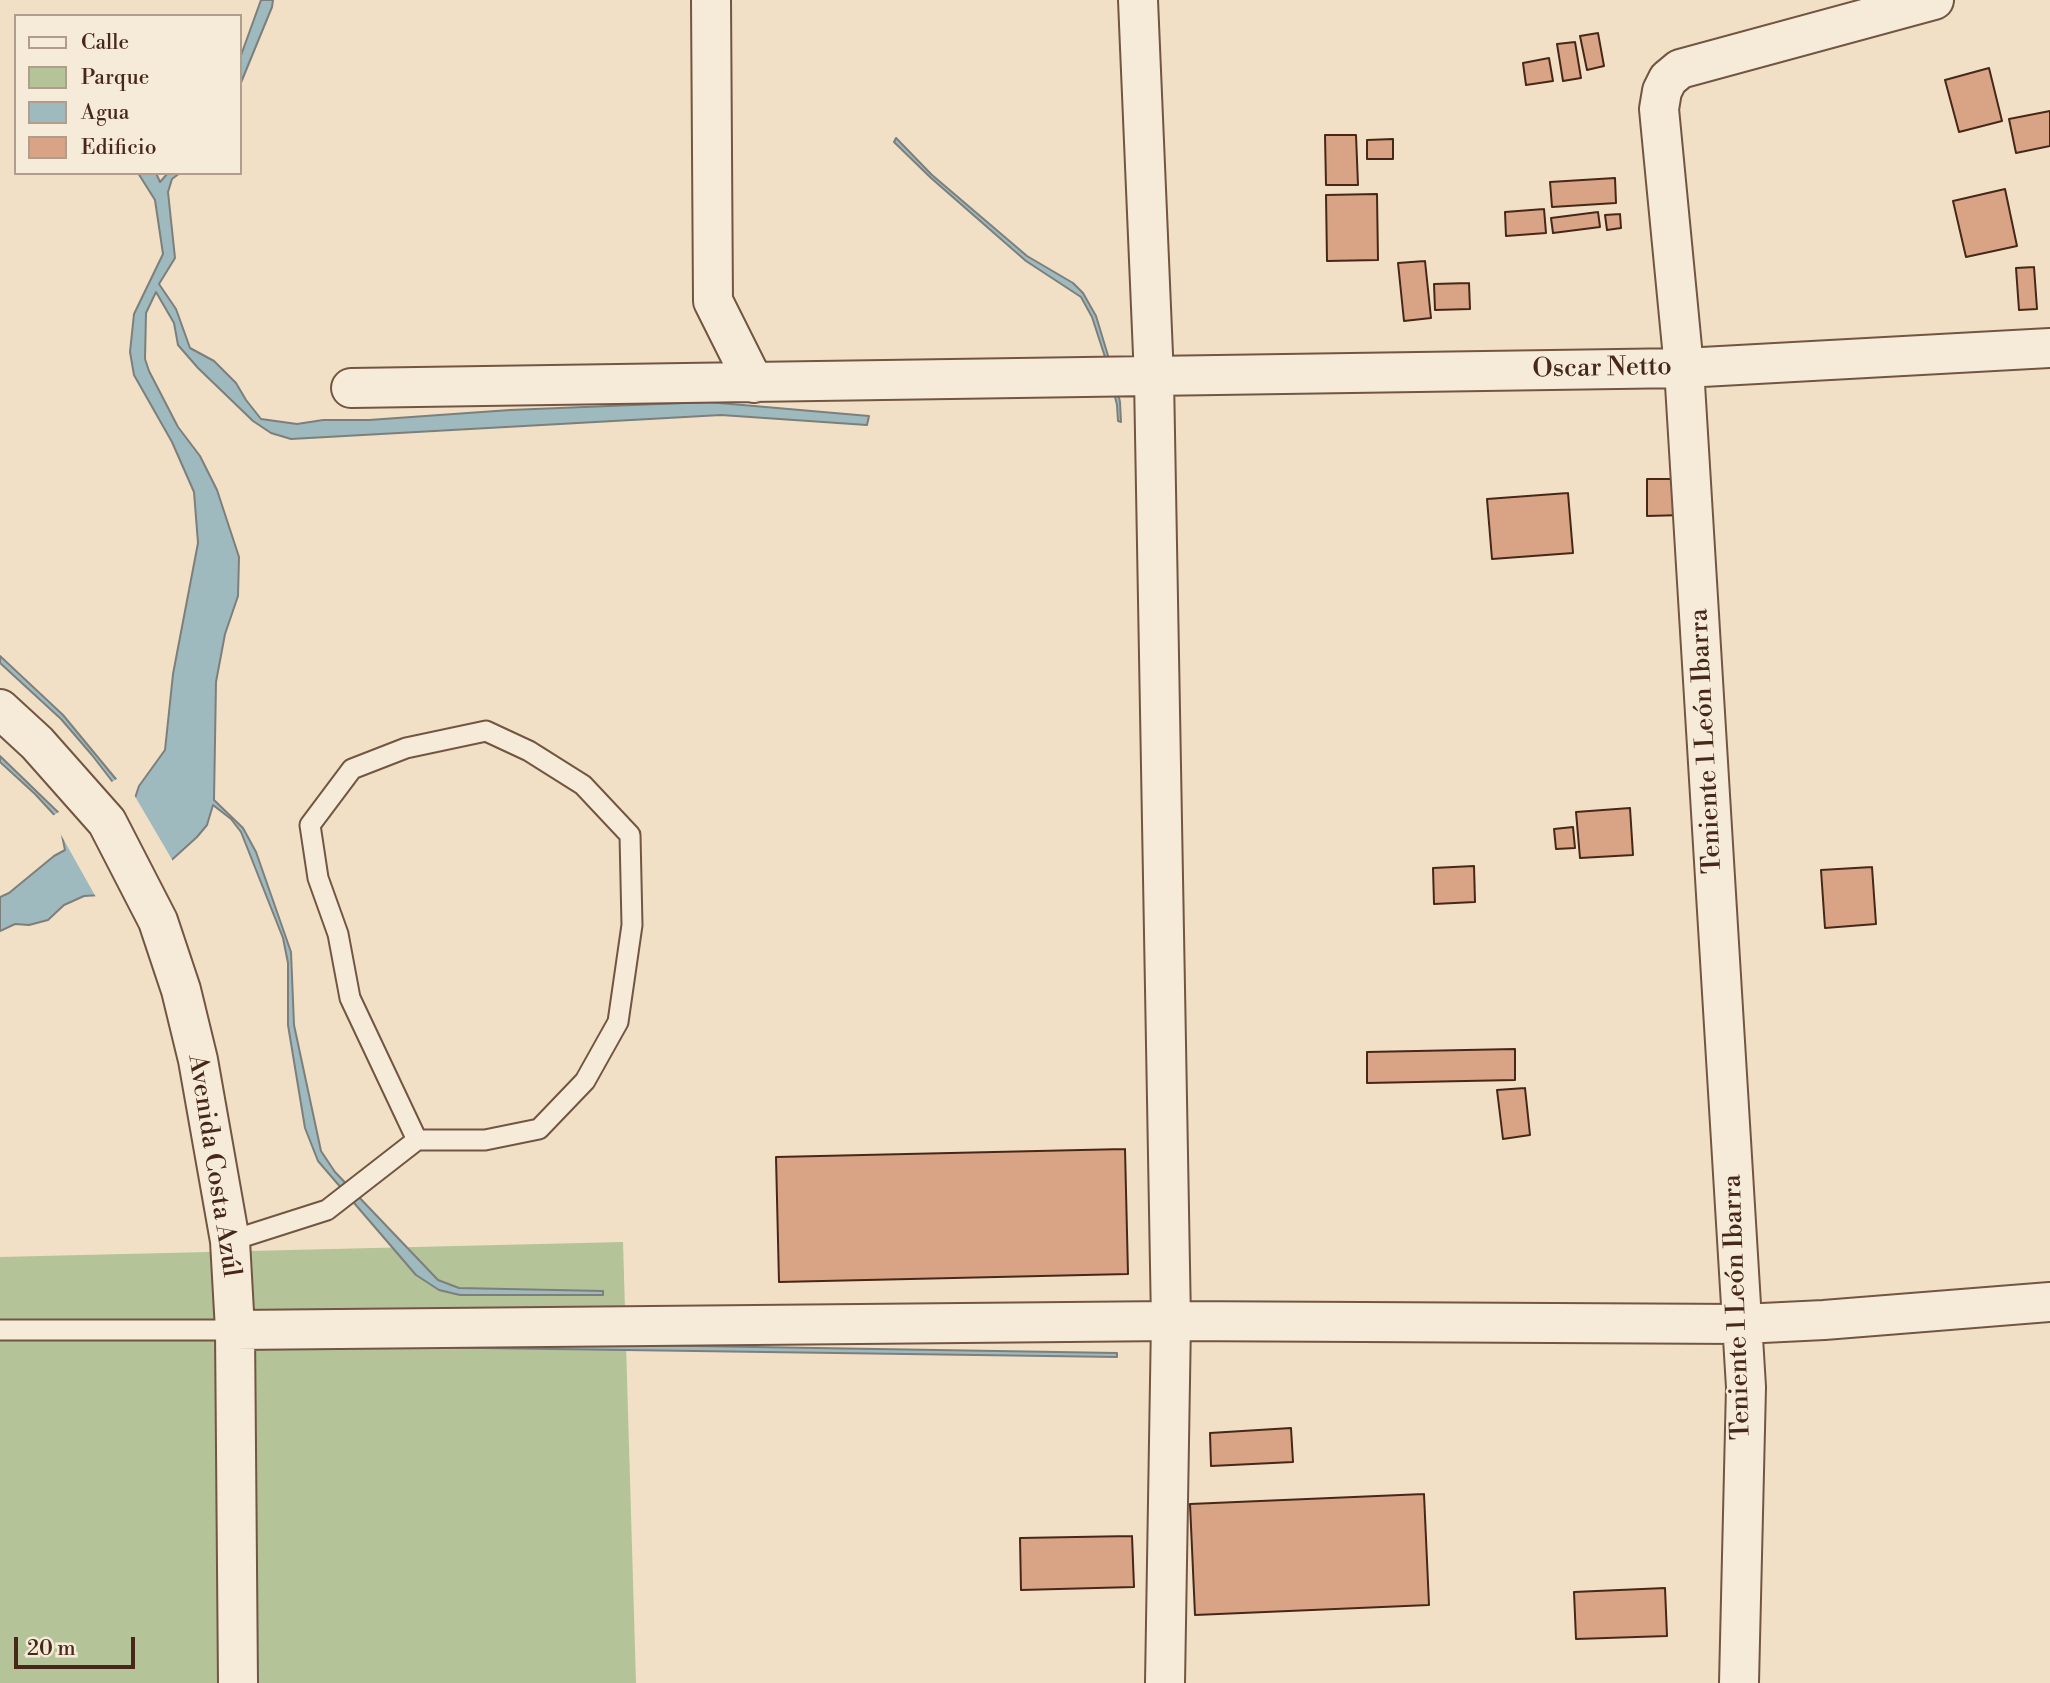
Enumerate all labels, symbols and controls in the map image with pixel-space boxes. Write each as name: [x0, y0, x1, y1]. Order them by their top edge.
legend: [14, 14, 242, 175]
text: Calle: [81, 30, 129, 56]
text: Parque: [81, 65, 149, 91]
text: Agua: [81, 100, 129, 126]
text: Edificio: [81, 135, 157, 161]
street label: Oscar Netto: [1532, 352, 1672, 386]
street label: Teniente 1 León Ibarra: [1684, 608, 1730, 874]
street label: Avenida Costa Azúl: [180, 1053, 246, 1279]
street label: Teniente 1 León Ibarra: [1718, 1174, 1758, 1440]
scale bar: [18, 1624, 138, 1668]
text: 20 m: [27, 1636, 76, 1662]

